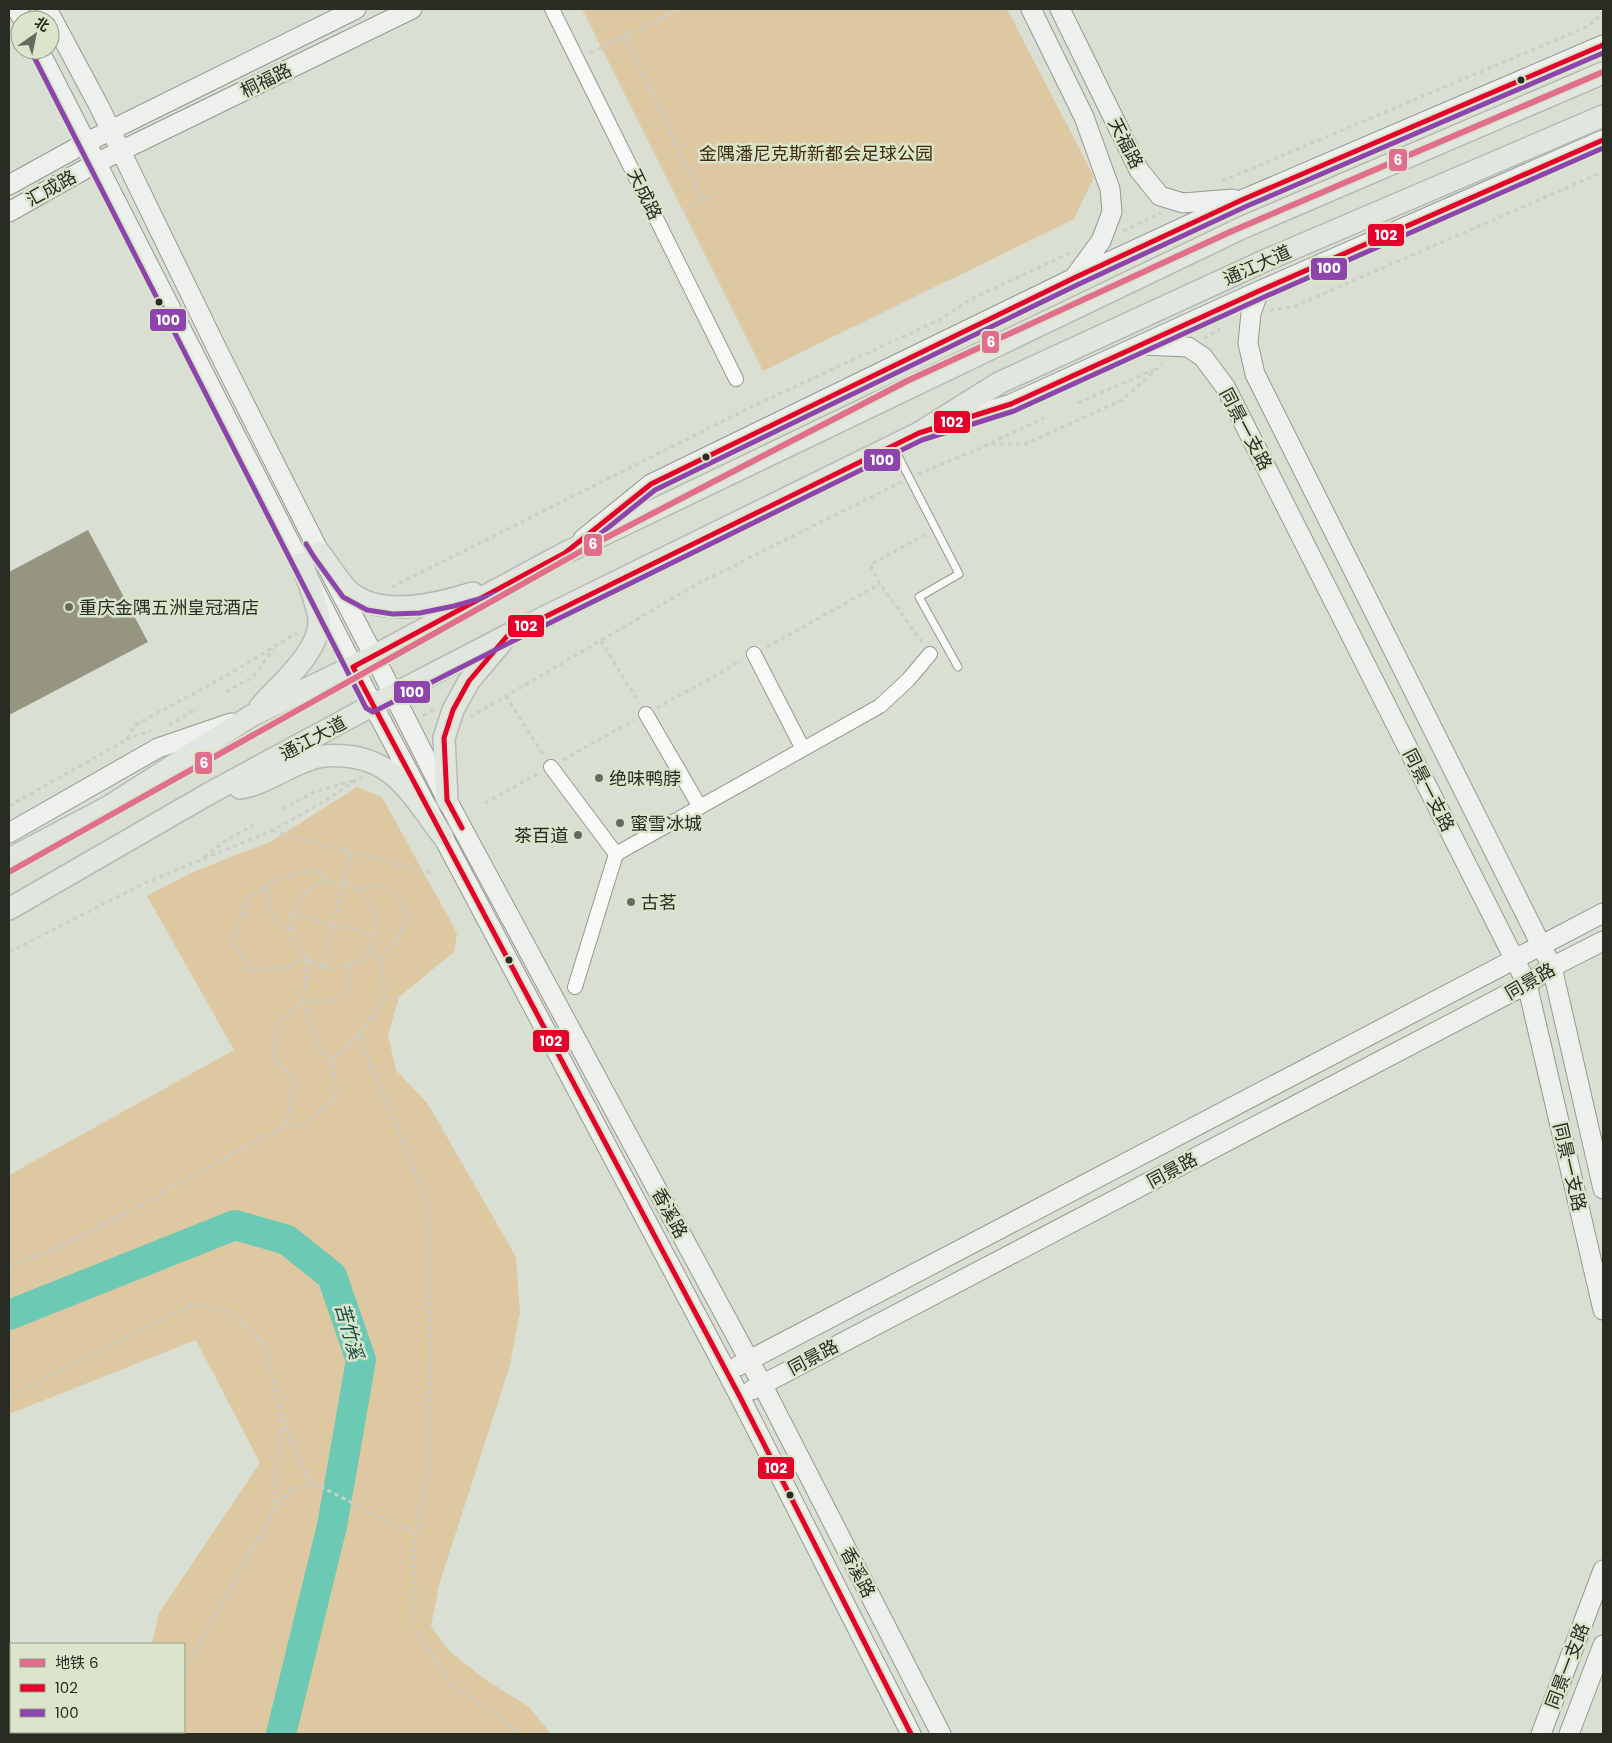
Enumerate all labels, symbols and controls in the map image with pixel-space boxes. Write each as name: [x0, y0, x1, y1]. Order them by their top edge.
north arrow: [10, 10, 60, 60]
text: 北: [31, 12, 53, 36]
street label: 桐福路: [236, 57, 296, 103]
unlabelled marker: [1516, 75, 1526, 85]
street label: 天福路: [1103, 113, 1149, 173]
park label: 金隅潘尼克斯新都会足球公园: [699, 141, 933, 166]
line badge: 6: [1388, 148, 1408, 172]
text: 6: [1394, 150, 1403, 170]
street label: 汇成路: [21, 164, 81, 212]
street label: 天成路: [622, 164, 668, 224]
line badge: 102: [1367, 223, 1405, 247]
text: 102: [1375, 225, 1397, 245]
street label: 通江大道: [1219, 239, 1295, 291]
line badge: 100: [1310, 257, 1348, 281]
text: 100: [1317, 258, 1341, 278]
unlabelled marker: [154, 297, 164, 307]
line badge: 100: [149, 308, 187, 332]
text: 100: [156, 310, 180, 330]
line badge: 6: [981, 330, 1000, 354]
text: 6: [987, 332, 996, 352]
street label: 同景一支路: [1214, 383, 1278, 475]
line badge: 102: [933, 410, 971, 434]
text: 102: [941, 412, 963, 432]
line badge: 100: [863, 448, 901, 472]
text: 100: [870, 450, 894, 470]
unlabelled marker: [701, 452, 711, 462]
line badge: 6: [583, 533, 603, 557]
text: 6: [589, 534, 598, 554]
place label: 重庆金隅五洲皇冠酒店: [79, 595, 259, 620]
marker: 重庆金隅五洲皇冠酒店: [63, 601, 75, 613]
line badge: 102: [507, 614, 545, 638]
text: 102: [515, 616, 537, 636]
line badge: 100: [393, 680, 431, 704]
text: 100: [400, 682, 424, 702]
street label: 通江大道: [275, 710, 351, 766]
street label: 同景一支路: [1397, 744, 1461, 836]
line badge: 6: [194, 751, 213, 775]
text: 6: [200, 753, 209, 773]
place label: 绝味鸭脖: [609, 766, 681, 791]
marker: 绝味鸭脖: [593, 772, 605, 784]
place label: 蜜雪冰城: [630, 811, 702, 836]
marker: 蜜雪冰城: [614, 817, 626, 829]
place label: 茶百道: [514, 823, 568, 848]
marker: 茶百道: [572, 829, 584, 841]
place label: 古茗: [641, 890, 677, 915]
marker: 古茗: [625, 896, 637, 908]
unlabelled marker: [504, 955, 514, 965]
street label: 同景路: [1500, 957, 1560, 1005]
line badge: 102: [532, 1029, 570, 1053]
text: 102: [540, 1031, 562, 1051]
street label: 同景一支路: [1548, 1120, 1592, 1214]
street label: 同景路: [1142, 1146, 1202, 1194]
street label: 香溪路: [646, 1183, 694, 1243]
water label: 苦竹溪: [328, 1300, 370, 1364]
street label: 同景路: [783, 1333, 843, 1381]
line badge: 102: [757, 1456, 795, 1480]
text: 102: [765, 1458, 787, 1478]
unlabelled marker: [785, 1490, 795, 1500]
street label: 香溪路: [835, 1542, 881, 1602]
street label: 同景一支路: [1539, 1620, 1595, 1712]
legend: [10, 1643, 185, 1733]
text: 地铁 6: [55, 1652, 99, 1673]
text: 102: [55, 1677, 78, 1698]
text: 100: [55, 1702, 79, 1723]

